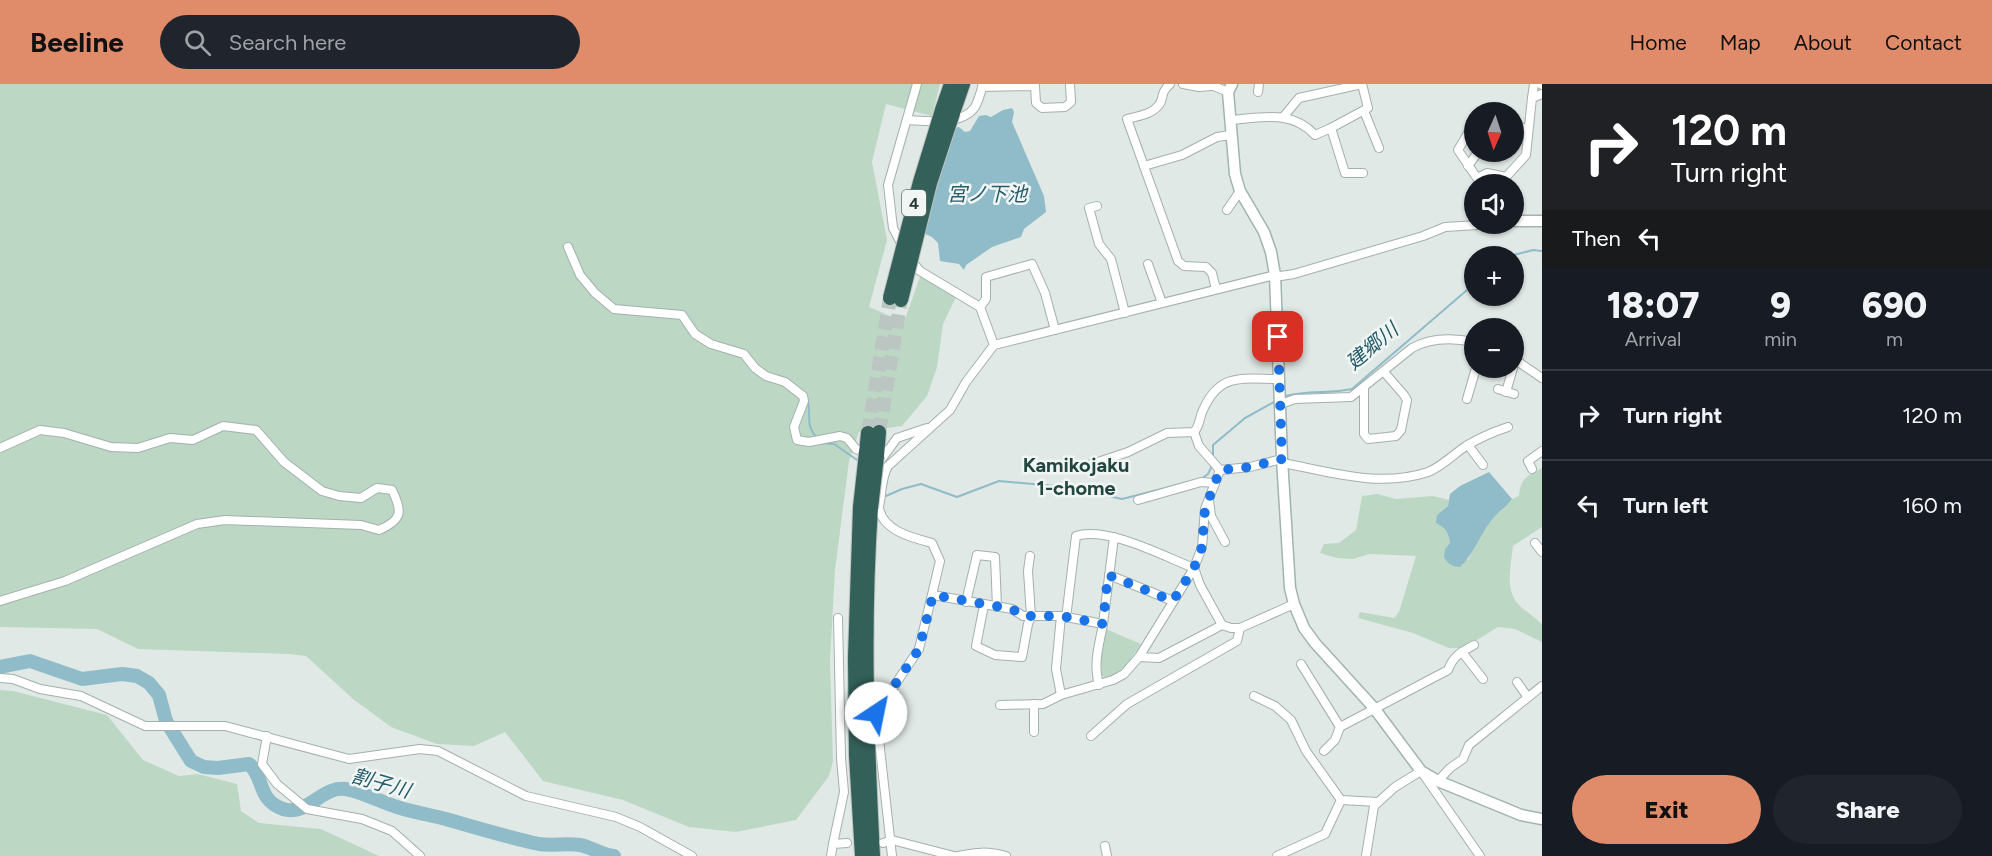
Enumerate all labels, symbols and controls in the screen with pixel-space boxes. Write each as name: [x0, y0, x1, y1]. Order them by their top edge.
search box: [160, 15, 580, 69]
text: Beeline: [30, 25, 124, 59]
icon: search: [181, 26, 214, 59]
text: Search here: [229, 29, 346, 56]
text: Home: [1630, 30, 1687, 55]
text: Map: [1720, 30, 1761, 55]
text: About: [1794, 30, 1852, 55]
text: Contact: [1885, 30, 1962, 55]
north arrow: [1464, 102, 1524, 162]
map controls: [1464, 102, 1524, 378]
text: 120 m: [1671, 105, 1787, 156]
icon: right: [1572, 108, 1650, 186]
text: Turn right: [1671, 156, 1787, 189]
button: sound: [1464, 174, 1524, 234]
water label: 宮ノ下池: [947, 182, 1029, 206]
road number: 4: [902, 190, 926, 216]
icon: left: [1633, 222, 1666, 255]
text: Then: [1572, 225, 1621, 252]
button: +: [1464, 246, 1524, 306]
text: 18:07: [1607, 284, 1699, 327]
text: 9: [1770, 284, 1791, 327]
text: 690: [1862, 284, 1927, 327]
pin: [1252, 311, 1303, 362]
water label: 建郷川: [1341, 316, 1404, 374]
button: −: [1464, 318, 1524, 378]
icon: arrive: [1261, 320, 1294, 353]
text: Arrival: [1625, 327, 1681, 351]
text: min: [1764, 327, 1797, 351]
text: m: [1886, 327, 1903, 351]
icon: right: [1572, 399, 1605, 432]
text: Turn right: [1623, 402, 1722, 429]
text: 120 m: [1902, 402, 1962, 429]
district label: Kamikojaku 1-chome: [1023, 453, 1129, 500]
icon: left: [1572, 489, 1605, 522]
text: Turn left: [1623, 492, 1709, 519]
text: 160 m: [1902, 492, 1962, 519]
position arrow: [844, 681, 908, 745]
water label: 割子川: [349, 763, 415, 803]
button: Exit: [1572, 775, 1761, 844]
button: Share: [1773, 775, 1962, 844]

